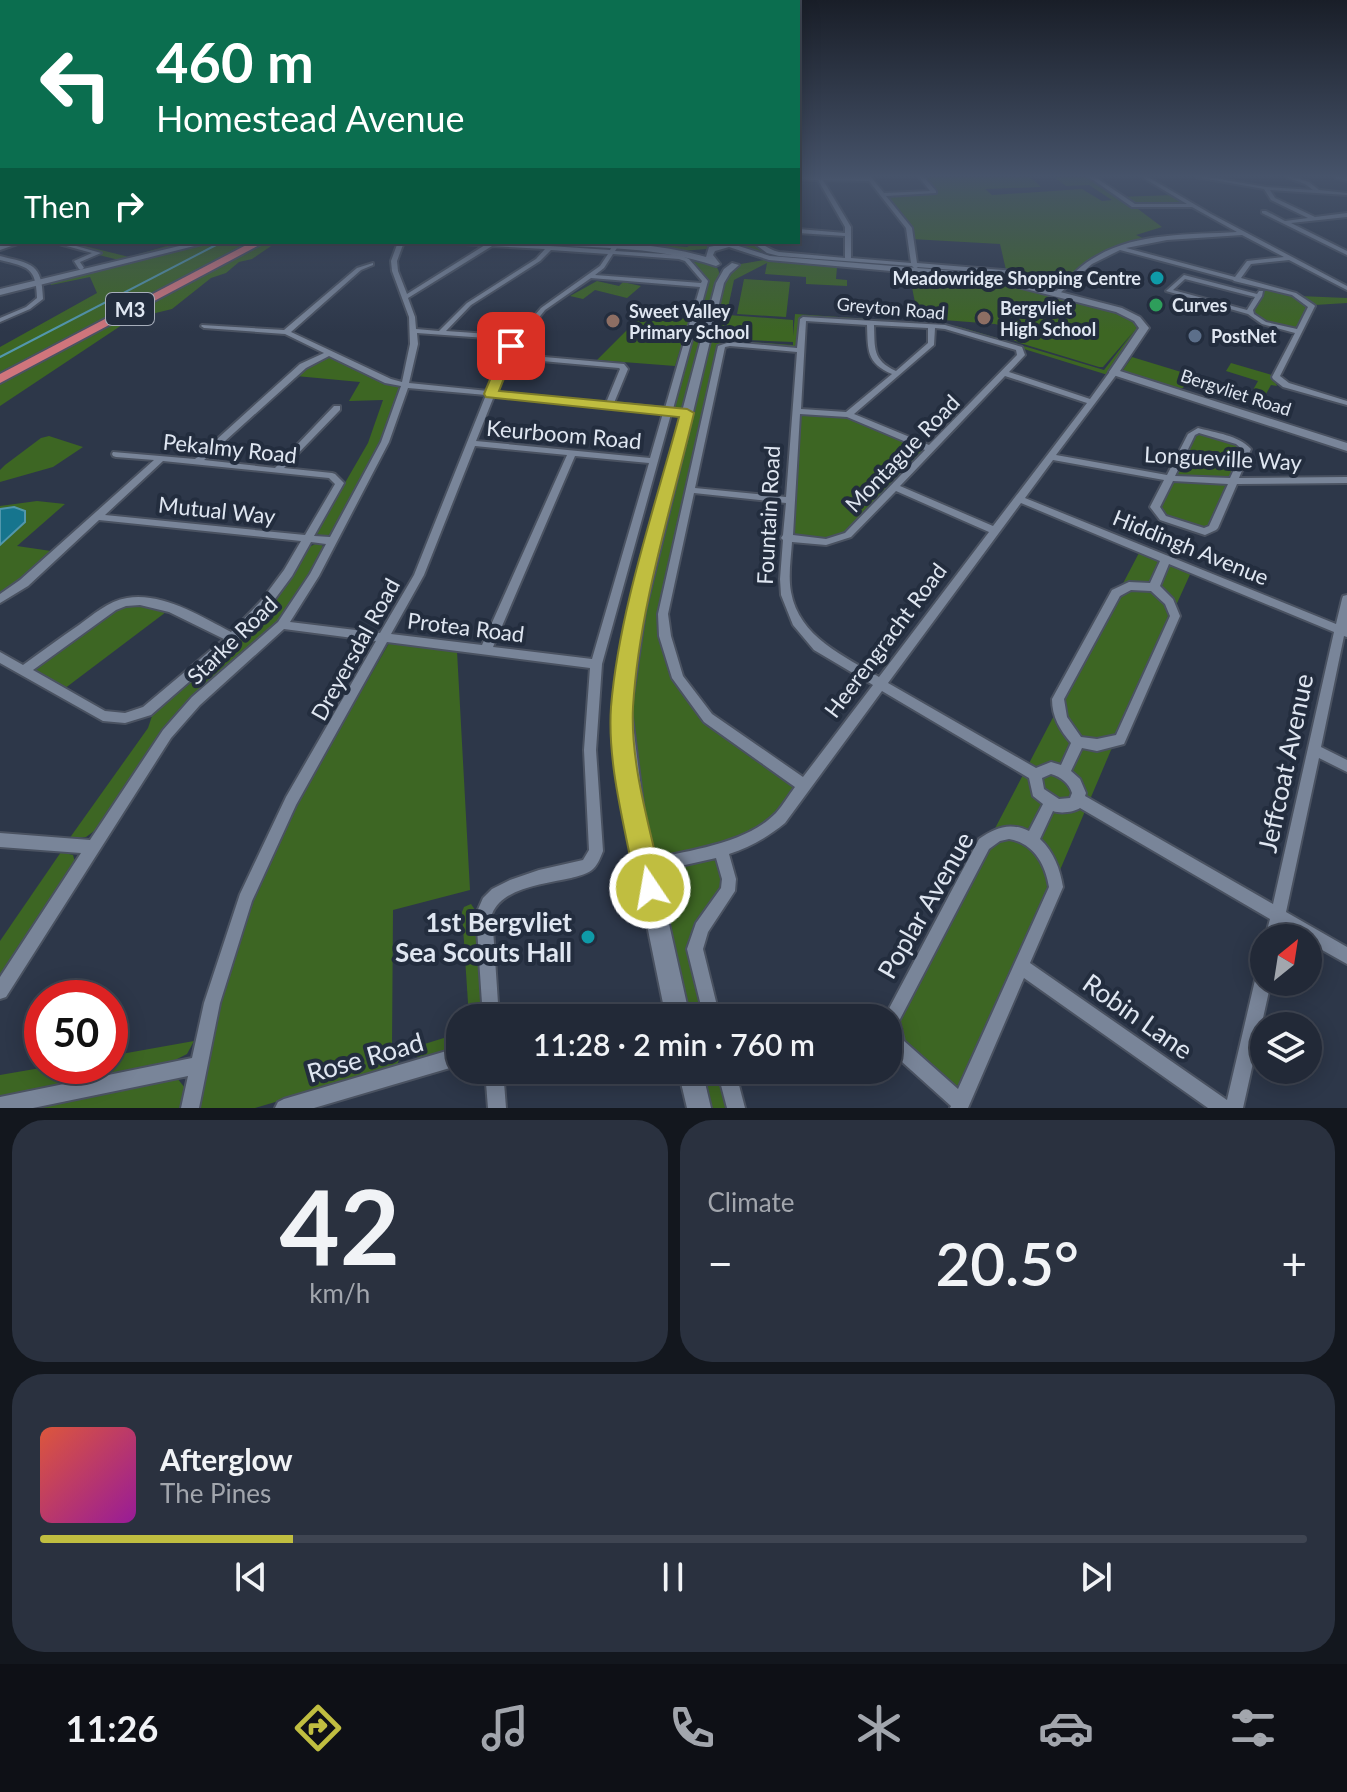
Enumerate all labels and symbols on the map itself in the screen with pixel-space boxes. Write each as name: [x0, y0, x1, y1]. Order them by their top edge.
place label: Meadowridge Shopping Centre: [892, 267, 1141, 289]
marker: Meadowridge Shopping Centre: [1148, 269, 1166, 287]
street label: Greyton Road: [836, 292, 946, 324]
road number: M3: [106, 293, 154, 325]
place label: Curves: [1172, 294, 1227, 316]
marker: Curves: [1147, 296, 1165, 314]
place label: Bergvliet High School: [1000, 297, 1096, 340]
place label: Sweet Valley Primary School: [629, 300, 749, 343]
marker: Bergvliet High School: [975, 309, 993, 327]
pin: [477, 312, 545, 380]
marker: Sweet Valley Primary School: [604, 312, 622, 330]
place label: PostNet: [1211, 325, 1277, 347]
marker: PostNet: [1186, 327, 1204, 345]
street label: Bergvliet Road: [1178, 364, 1294, 420]
street label: Montague Road: [839, 388, 965, 518]
street label: Keurboom Road: [485, 414, 643, 454]
street label: Pekalmy Road: [162, 428, 298, 468]
street label: Longueville Way: [1143, 440, 1303, 476]
street label: Fountain Road: [751, 445, 785, 585]
street label: Mutual Way: [157, 490, 278, 530]
street label: Hiddingh Avenue: [1109, 503, 1273, 591]
street label: Heerengracht Road: [818, 557, 952, 723]
street label: Dreyersdal Road: [305, 573, 405, 725]
street label: Starke Road: [181, 590, 283, 690]
street label: Protea Road: [406, 606, 526, 648]
street label: Jeffcoat Avenue: [1250, 671, 1320, 855]
street label: Poplar Avenue: [870, 826, 980, 984]
position arrow: [608, 846, 692, 930]
place label: 1st Bergvliet Sea Scouts Hall: [395, 906, 572, 968]
north arrow: [1250, 924, 1322, 996]
marker: 1st Bergvliet Sea Scouts Hall: [579, 928, 597, 946]
street label: Robin Lane: [1077, 967, 1199, 1065]
speed limit sign: 50: [24, 980, 128, 1084]
street label: Rose Road: [303, 1025, 427, 1089]

